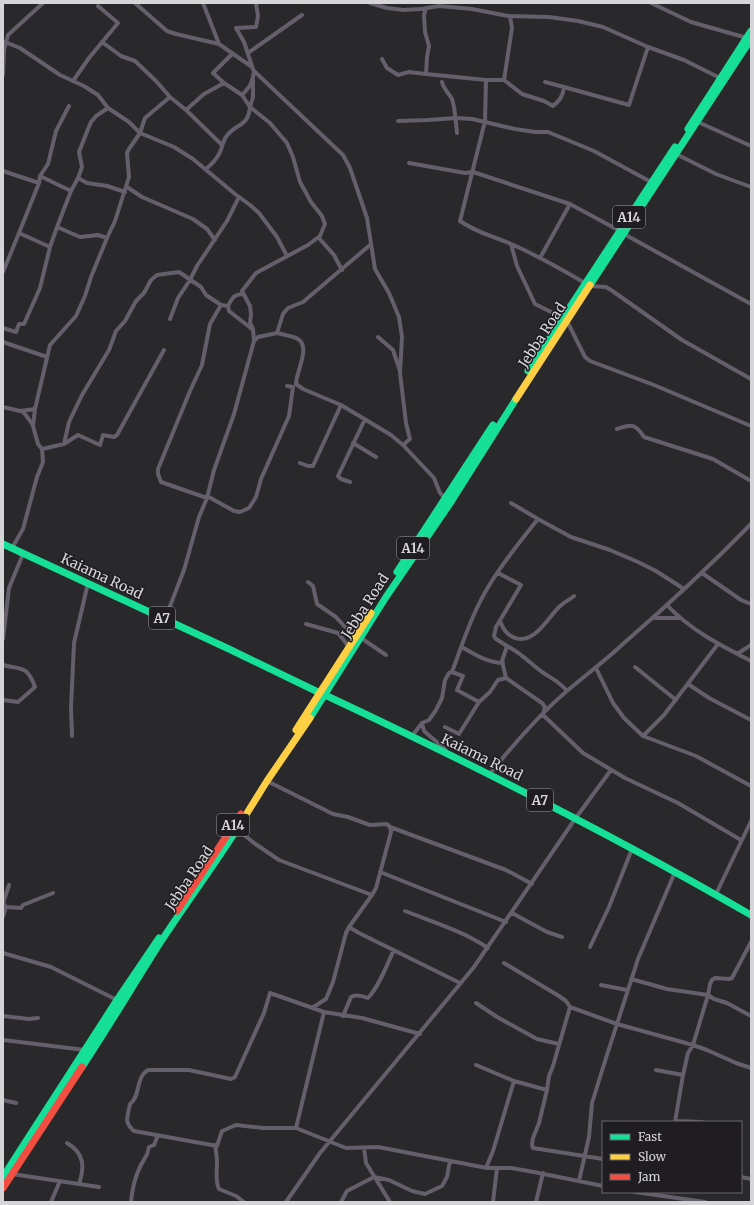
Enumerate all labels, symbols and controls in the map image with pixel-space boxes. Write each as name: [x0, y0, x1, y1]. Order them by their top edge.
road number: A14: [613, 206, 645, 228]
street label: Jebba Road: [514, 299, 570, 372]
road number: A14: [397, 537, 429, 559]
street label: Kaiama Road: [58, 549, 146, 603]
street label: Jebba Road: [337, 570, 393, 643]
road number: A7: [149, 607, 175, 629]
street label: Kaiama Road: [438, 730, 526, 785]
road number: A7: [527, 789, 553, 811]
road number: A14: [217, 814, 249, 836]
street label: Jebba Road: [160, 842, 217, 914]
legend: [602, 1121, 742, 1193]
text: Fast: [638, 1129, 662, 1144]
text: Slow: [638, 1149, 667, 1164]
text: Jam: [637, 1169, 661, 1184]

